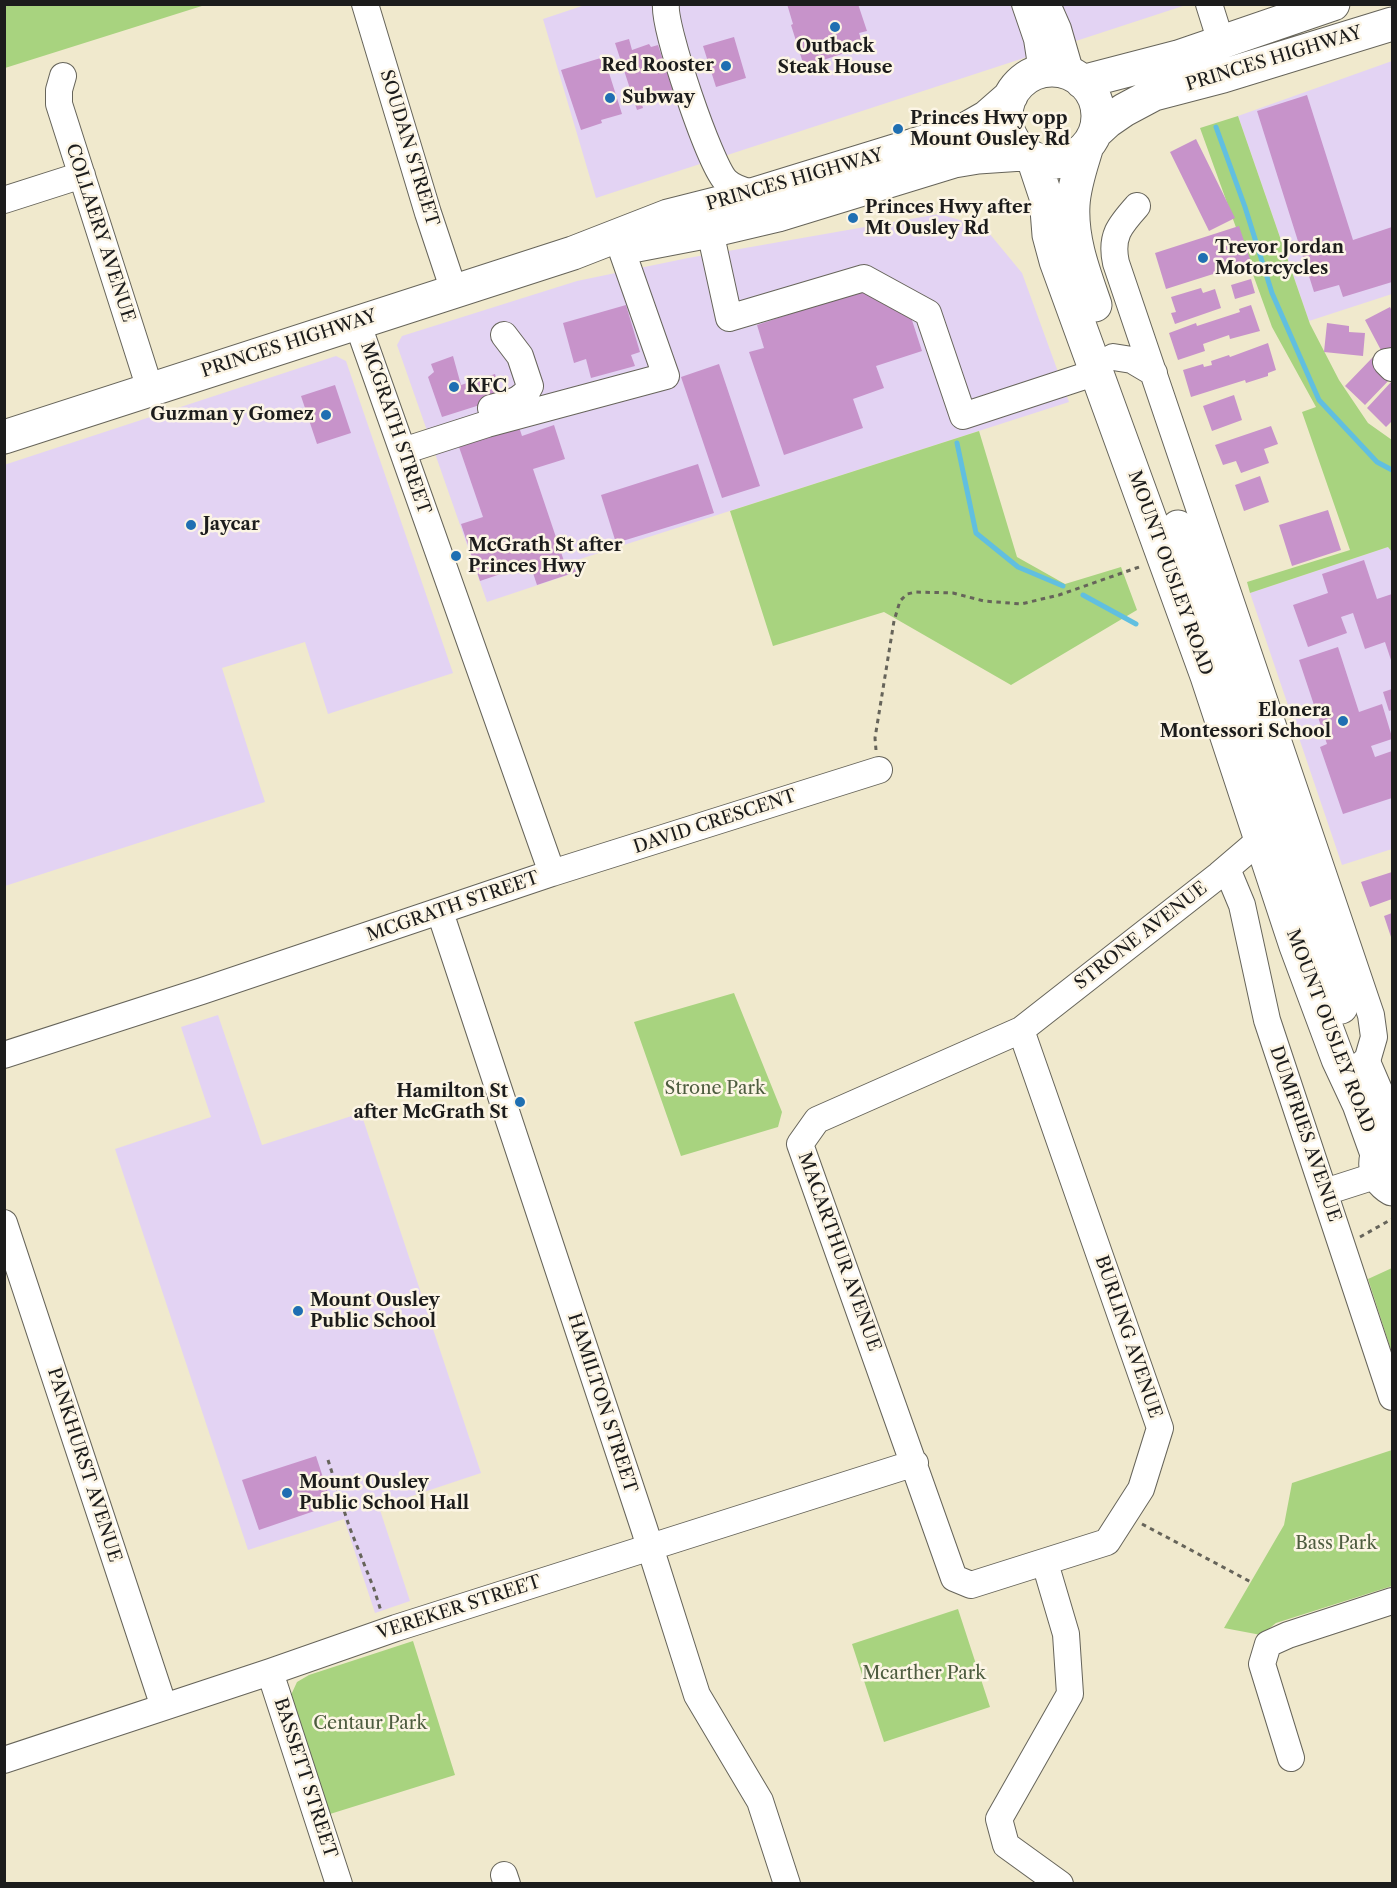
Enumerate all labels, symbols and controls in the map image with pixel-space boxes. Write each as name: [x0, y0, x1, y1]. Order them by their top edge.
marker: Outback Steak House: [828, 20, 842, 34]
street label: PRINCES HIGHWAY: [1183, 22, 1365, 96]
place label: Outback Steak House: [778, 36, 892, 78]
place label: Red Rooster: [601, 55, 714, 77]
marker: Red Rooster: [719, 59, 733, 73]
street label: SOUDAN STREET: [375, 67, 443, 229]
place label: Subway: [622, 87, 695, 109]
marker: Subway: [603, 91, 617, 105]
place label: Princes Hwy opp Mount Ousley Rd: [910, 108, 1070, 150]
marker: Princes Hwy opp Mount Ousley Rd: [891, 122, 905, 136]
street label: COLLAERY AVENUE: [61, 141, 139, 325]
street label: PRINCES HIGHWAY: [704, 144, 886, 216]
place label: Princes Hwy after Mt Ousley Rd: [865, 197, 1031, 240]
marker: Princes Hwy after Mt Ousley Rd: [846, 211, 860, 225]
place label: Trevor Jordan Motorcycles: [1215, 237, 1344, 280]
marker: Trevor Jordan Motorcycles: [1196, 251, 1210, 265]
street label: PRINCES HIGHWAY: [199, 305, 379, 383]
street label: MCGRATH STREET: [355, 339, 435, 517]
place label: KFC: [466, 376, 507, 398]
marker: KFC: [447, 380, 461, 394]
place label: Guzman y Gomez: [150, 404, 314, 426]
marker: Guzman y Gomez: [319, 408, 333, 422]
street label: MOUNT OUSLEY ROAD: [1123, 468, 1217, 678]
place label: Jaycar: [203, 514, 260, 536]
marker: Jaycar: [184, 518, 198, 532]
place label: McGrath St after Princes Hwy: [468, 535, 623, 578]
marker: McGrath St after Princes Hwy: [449, 549, 463, 563]
place label: Elonera Montessori School: [1160, 700, 1331, 742]
marker: Elonera Montessori School: [1336, 714, 1350, 728]
street label: DAVID CRESCENT: [631, 785, 799, 859]
street label: MCGRATH STREET: [364, 867, 542, 947]
street label: STRONE AVENUE: [1070, 877, 1212, 995]
street label: MOUNT OUSLEY ROAD: [1281, 926, 1379, 1136]
street label: DUMFRIES AVENUE: [1265, 1043, 1345, 1225]
park label: Strone Park: [665, 1078, 765, 1100]
place label: Hamilton St after McGrath St: [353, 1081, 508, 1124]
marker: Hamilton St after McGrath St: [513, 1095, 527, 1109]
street label: MACARTHUR AVENUE: [793, 1150, 885, 1354]
street label: BURLING AVENUE: [1090, 1253, 1166, 1421]
place label: Mount Ousley Public School: [310, 1290, 440, 1332]
marker: Mount Ousley Public School: [291, 1304, 305, 1318]
street label: HAMILTON STREET: [563, 1311, 641, 1495]
street label: PANKHURST AVENUE: [42, 1365, 126, 1565]
place label: Mount Ousley Public School Hall: [299, 1472, 469, 1514]
marker: Mount Ousley Public School Hall: [280, 1486, 294, 1500]
park label: Bass Park: [1295, 1533, 1377, 1555]
street label: VEREKER STREET: [374, 1571, 544, 1645]
park label: Mcarther Park: [862, 1663, 986, 1685]
street label: BASSETT STREET: [269, 1695, 341, 1861]
park label: Centaur Park: [313, 1713, 427, 1735]

